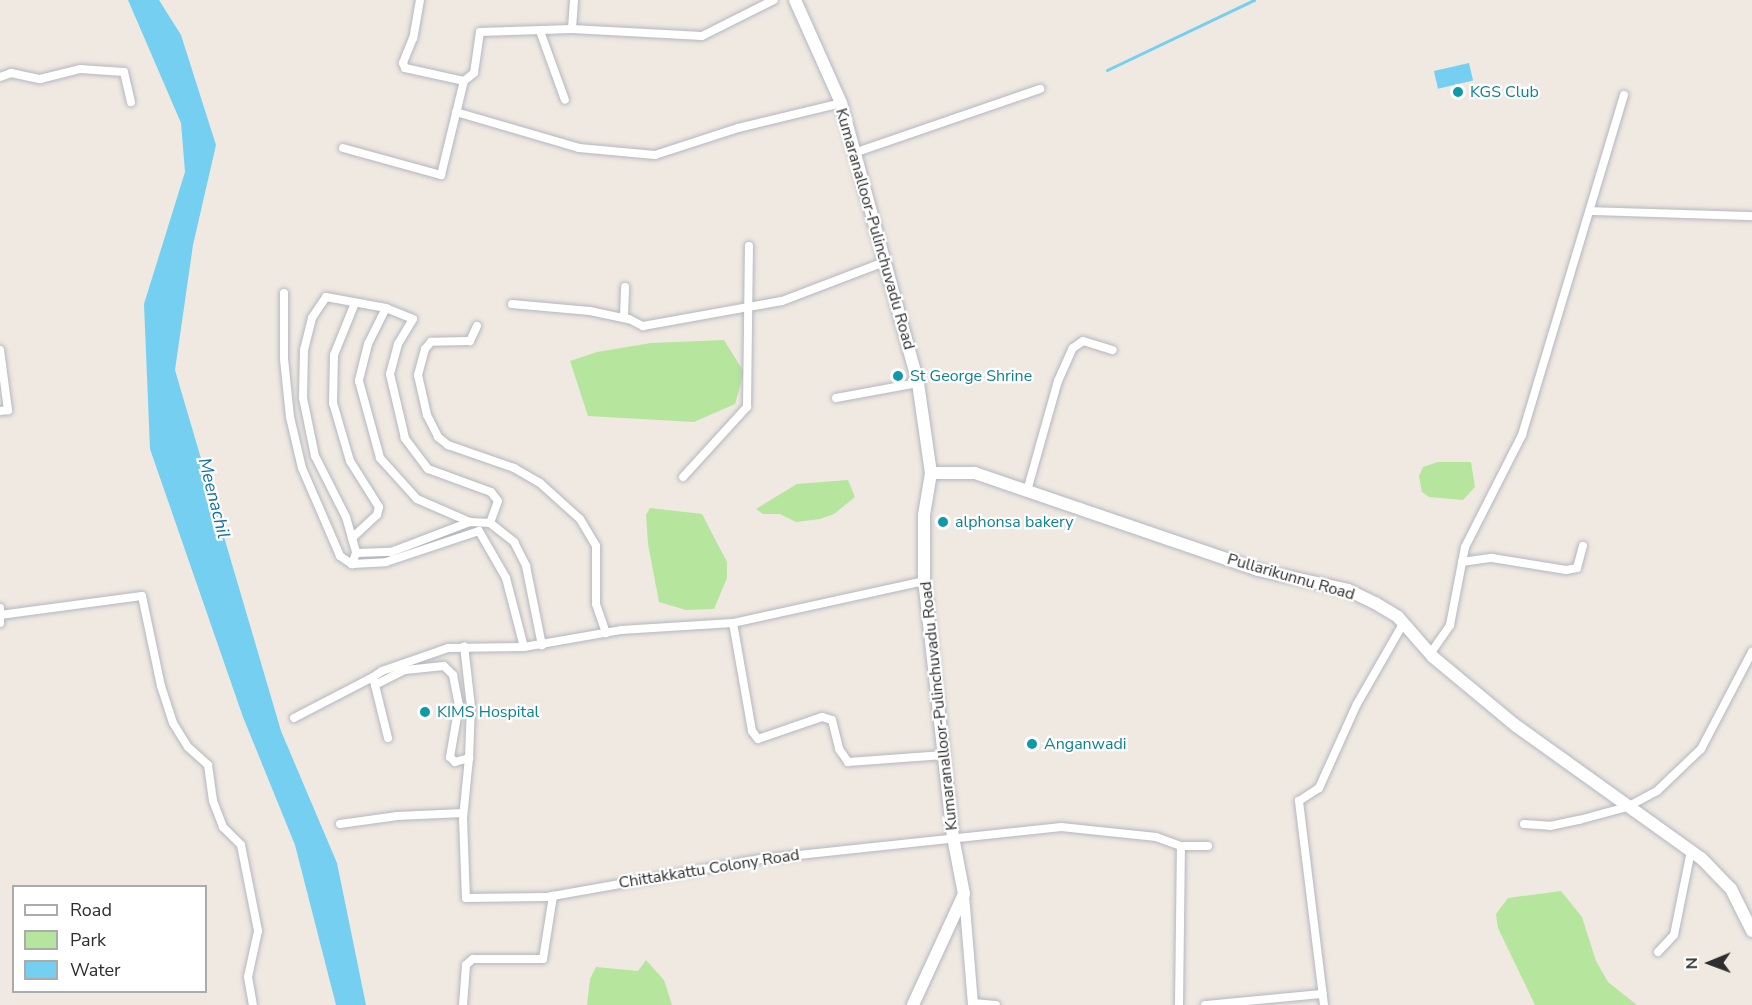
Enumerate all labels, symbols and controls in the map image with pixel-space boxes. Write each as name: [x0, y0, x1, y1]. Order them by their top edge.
place label: KGS Club: [1470, 82, 1539, 102]
marker: KGS Club: [1451, 85, 1465, 99]
street label: Kumaranalloor-Pulinchuvadu Road: [831, 106, 919, 352]
place label: St George Shrine: [910, 366, 1032, 386]
marker: St George Shrine: [891, 369, 905, 383]
water label: Meenachil: [194, 455, 234, 541]
place label: alphonsa bakery: [955, 512, 1073, 532]
marker: alphonsa bakery: [936, 515, 950, 529]
street label: Pullarikunnu Road: [1225, 550, 1357, 604]
street label: Kumaranalloor-Pulinchuvadu Road: [916, 581, 962, 831]
place label: KIMS Hospital: [437, 702, 539, 722]
marker: KIMS Hospital: [418, 705, 432, 719]
place label: Anganwadi: [1044, 734, 1126, 754]
marker: Anganwadi: [1025, 737, 1039, 751]
street label: Chittakkattu Colony Road: [617, 845, 801, 893]
legend: [12, 885, 207, 993]
text: Road: [70, 898, 112, 922]
text: Park: [70, 928, 106, 952]
north arrow: [1680, 933, 1740, 993]
text: N: [1681, 957, 1703, 969]
text: Water: [70, 958, 121, 982]

